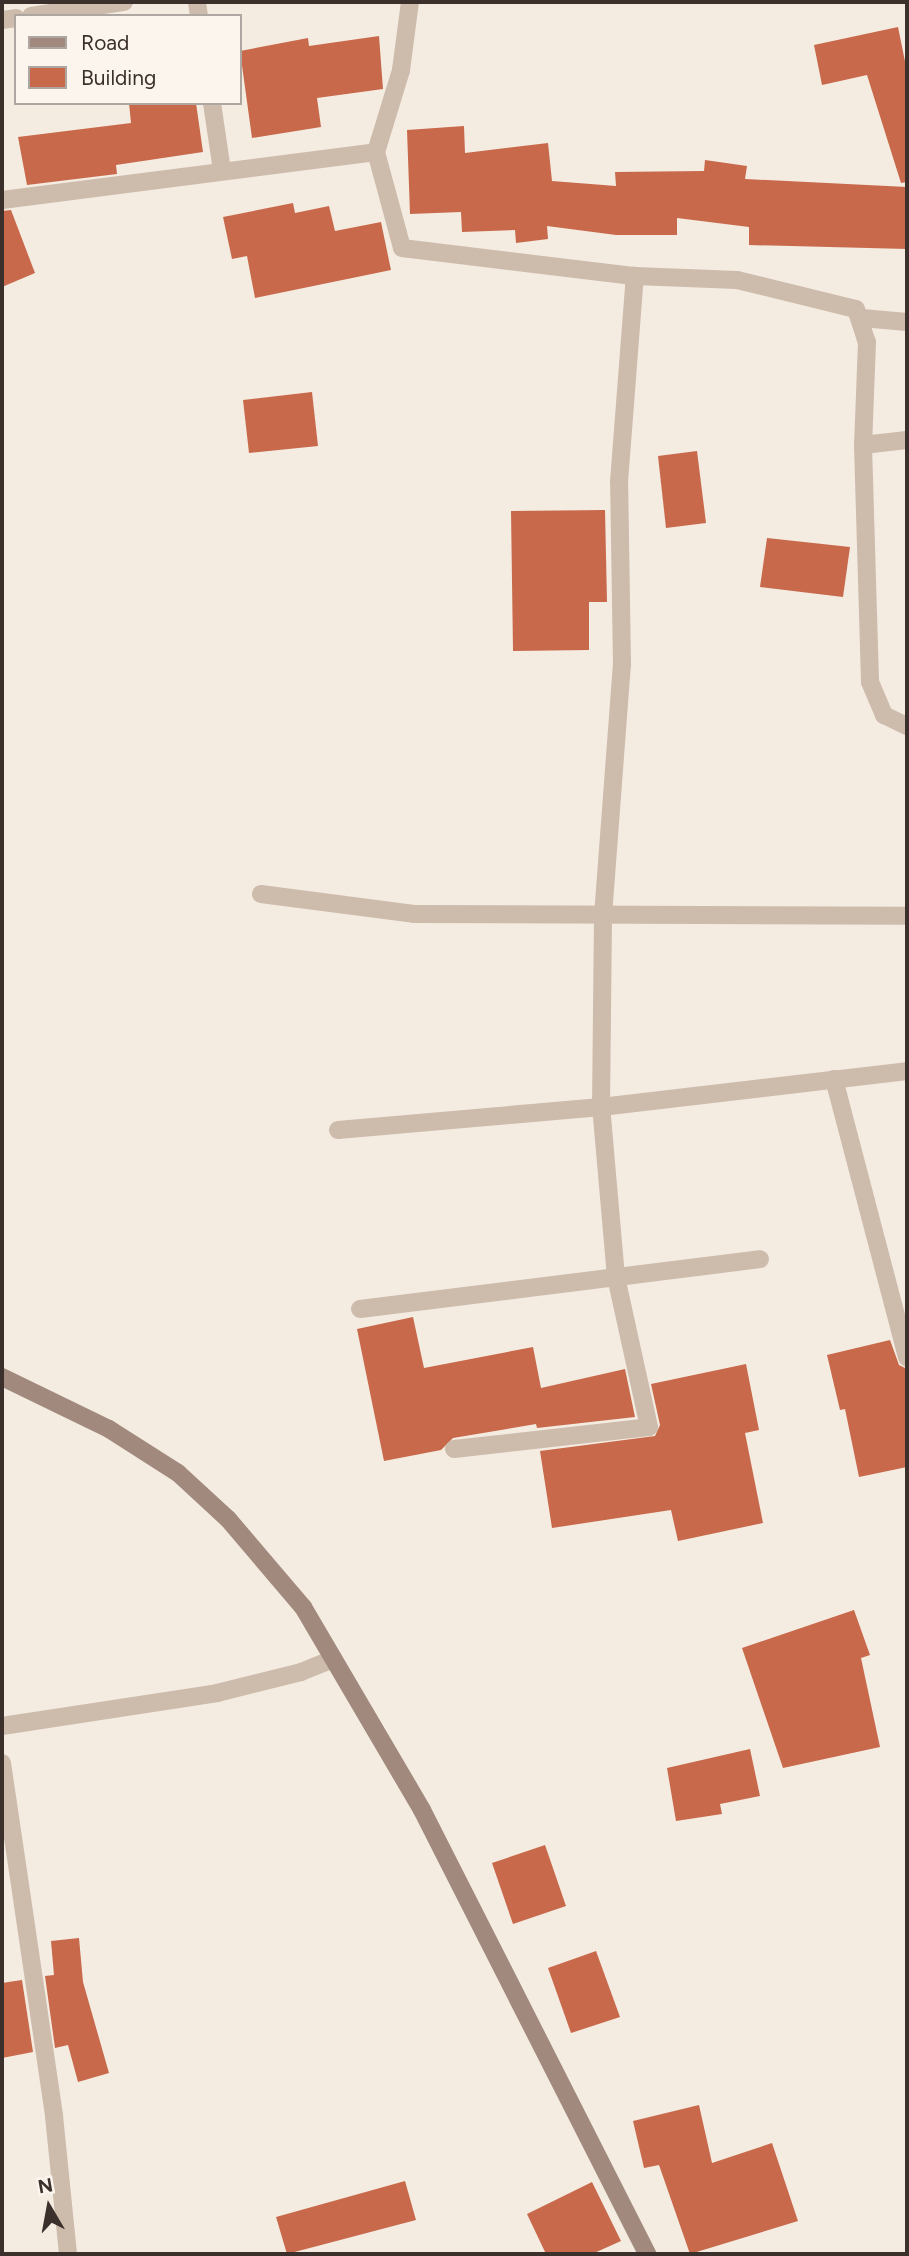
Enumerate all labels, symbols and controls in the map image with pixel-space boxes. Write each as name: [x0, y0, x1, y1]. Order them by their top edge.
legend: [14, 14, 242, 105]
text: Road: [81, 30, 129, 55]
text: Building: [81, 65, 156, 90]
north arrow: [14, 2172, 84, 2242]
text: N: [36, 2173, 54, 2198]

